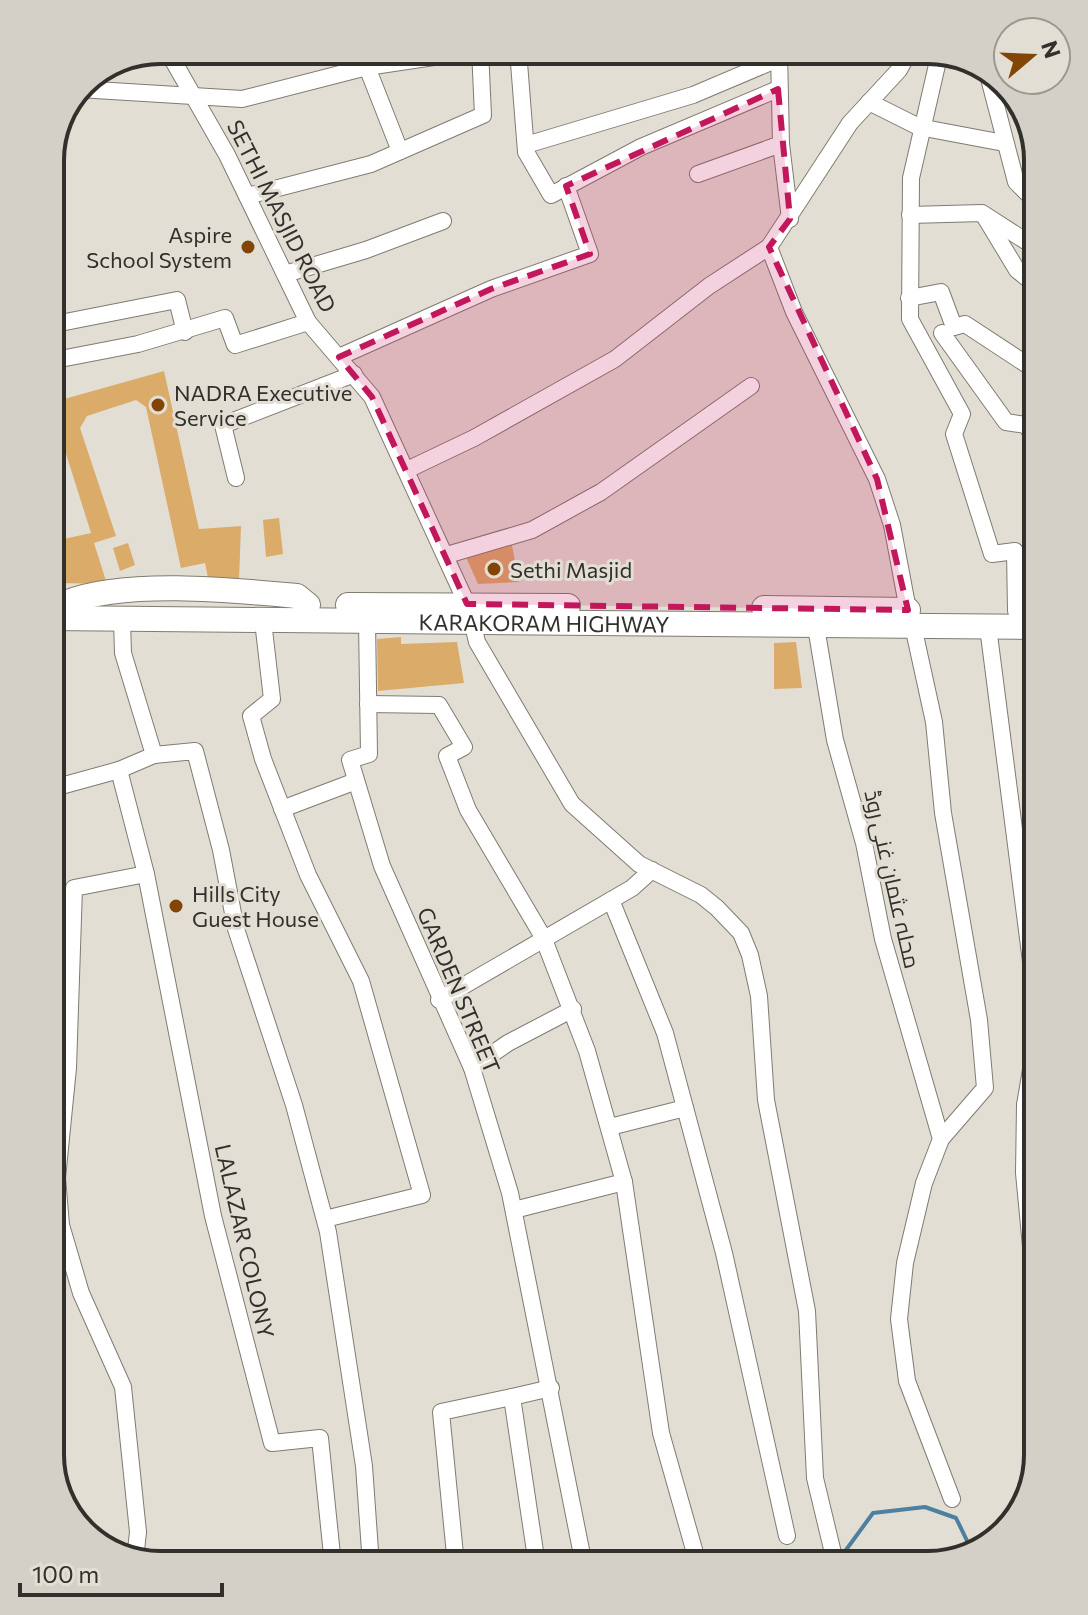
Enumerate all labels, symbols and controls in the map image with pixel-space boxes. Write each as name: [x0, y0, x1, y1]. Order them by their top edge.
north arrow: [992, 16, 1072, 96]
text: N: [1036, 37, 1067, 62]
street label: SETHI MASJID ROAD: [222, 115, 342, 317]
place label: Aspire School System: [86, 221, 232, 273]
marker: Aspire School System: [239, 238, 257, 256]
place label: NADRA Executive Service: [174, 379, 352, 431]
marker: NADRA Executive Service: [149, 396, 167, 414]
place label: Sethi Masjid: [510, 556, 632, 583]
marker: Sethi Masjid: [485, 560, 503, 578]
street label: KARAKORAM HIGHWAY: [418, 608, 670, 637]
street label: محلہ عثمان غنی روڈ: [858, 787, 927, 971]
place label: Hills City Guest House: [192, 880, 319, 932]
marker: Hills City Guest House: [167, 897, 185, 915]
street label: GARDEN STREET: [412, 903, 506, 1077]
street label: LALAZAR COLONY: [210, 1141, 280, 1341]
scale bar: [20, 1547, 222, 1597]
text: 100 m: [32, 1559, 99, 1588]

